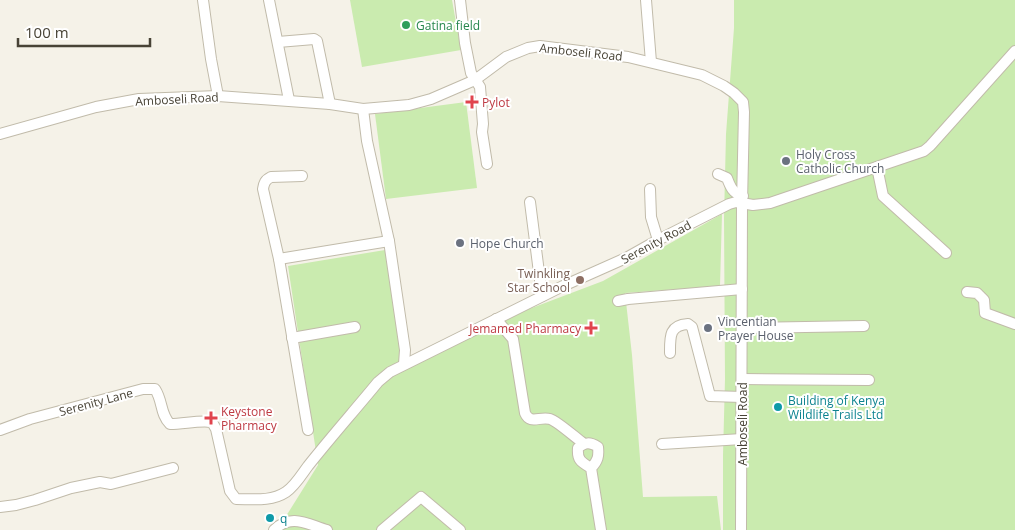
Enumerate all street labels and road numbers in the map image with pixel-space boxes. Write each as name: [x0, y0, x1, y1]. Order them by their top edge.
street label: Amboseli Road: [539, 39, 623, 65]
street label: Amboseli Road: [135, 88, 219, 110]
street label: Serenity Road: [618, 216, 694, 268]
street label: Amboseli Road: [734, 382, 751, 466]
street label: Serenity Lane: [57, 384, 135, 420]

